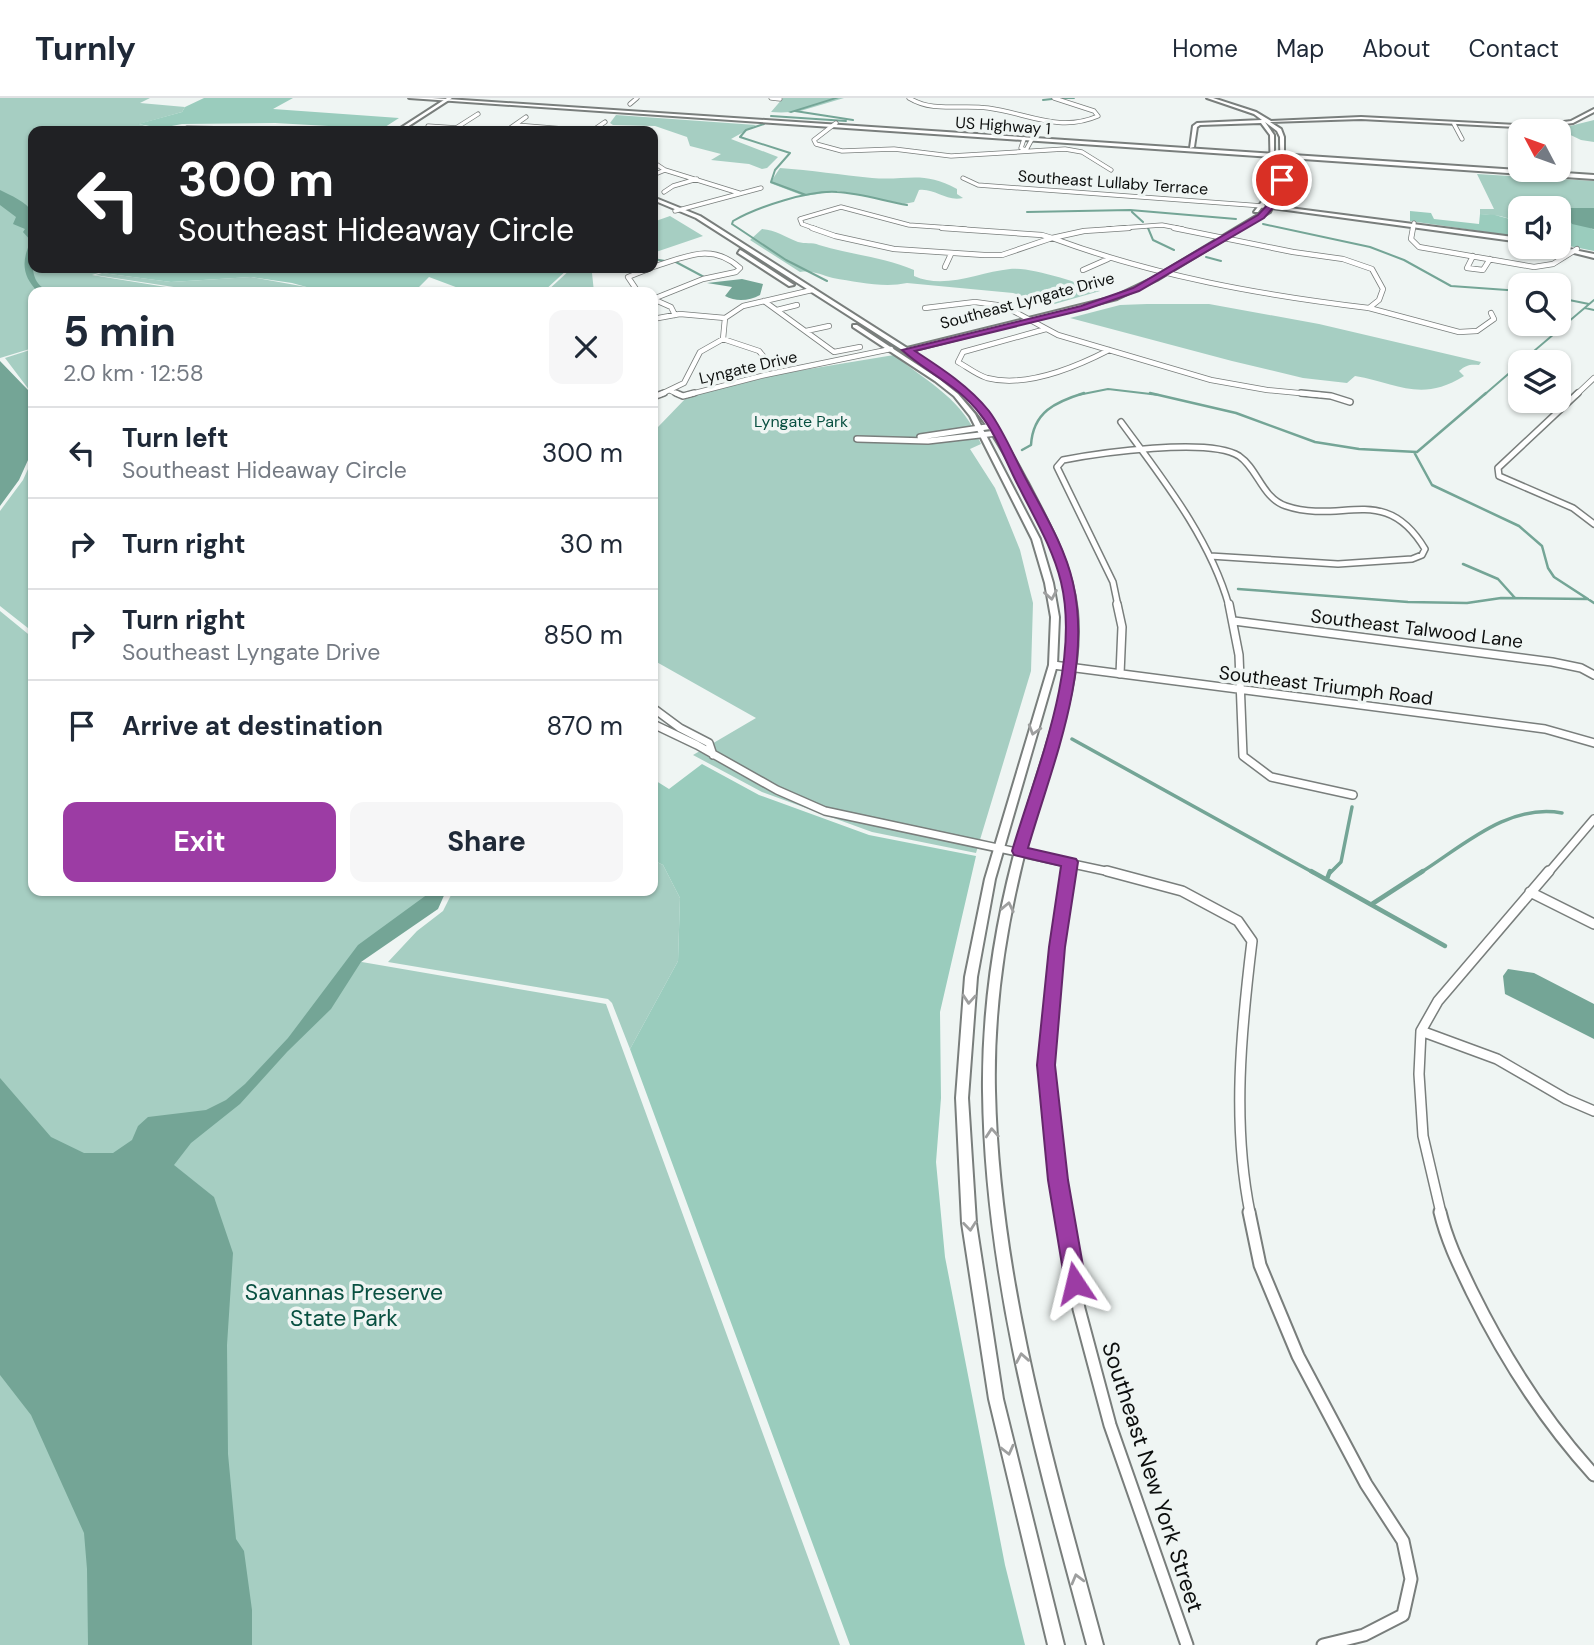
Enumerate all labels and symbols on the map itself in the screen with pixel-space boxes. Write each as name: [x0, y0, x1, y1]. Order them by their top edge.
street label: US Highway 1: [955, 112, 1051, 139]
north arrow: [1508, 119, 1572, 182]
pin: [1252, 150, 1312, 210]
street label: Southeast Lullaby Terrace: [1017, 165, 1209, 200]
street label: Southeast Lyngate Drive: [938, 267, 1117, 334]
street label: Lyngate Drive: [697, 346, 799, 389]
park label: Lyngate Park: [754, 411, 848, 432]
one-way arrow: [1043, 589, 1058, 601]
street label: Southeast Talwood Lane: [1309, 603, 1525, 654]
street label: Southeast Triumph Road: [1218, 660, 1434, 711]
one-way arrow: [1027, 724, 1042, 736]
one-way arrow: [999, 901, 1014, 913]
one-way arrow: [962, 993, 977, 1004]
one-way arrow: [985, 1127, 1000, 1138]
one-way arrow: [962, 1220, 977, 1231]
position arrow: [1038, 1246, 1112, 1320]
park label: Savannas Preserve State Park: [245, 1277, 443, 1333]
street label: Southeast New York Street: [1095, 1338, 1211, 1616]
one-way arrow: [1015, 1353, 1030, 1364]
one-way arrow: [1000, 1444, 1014, 1456]
one-way arrow: [1071, 1573, 1085, 1585]

